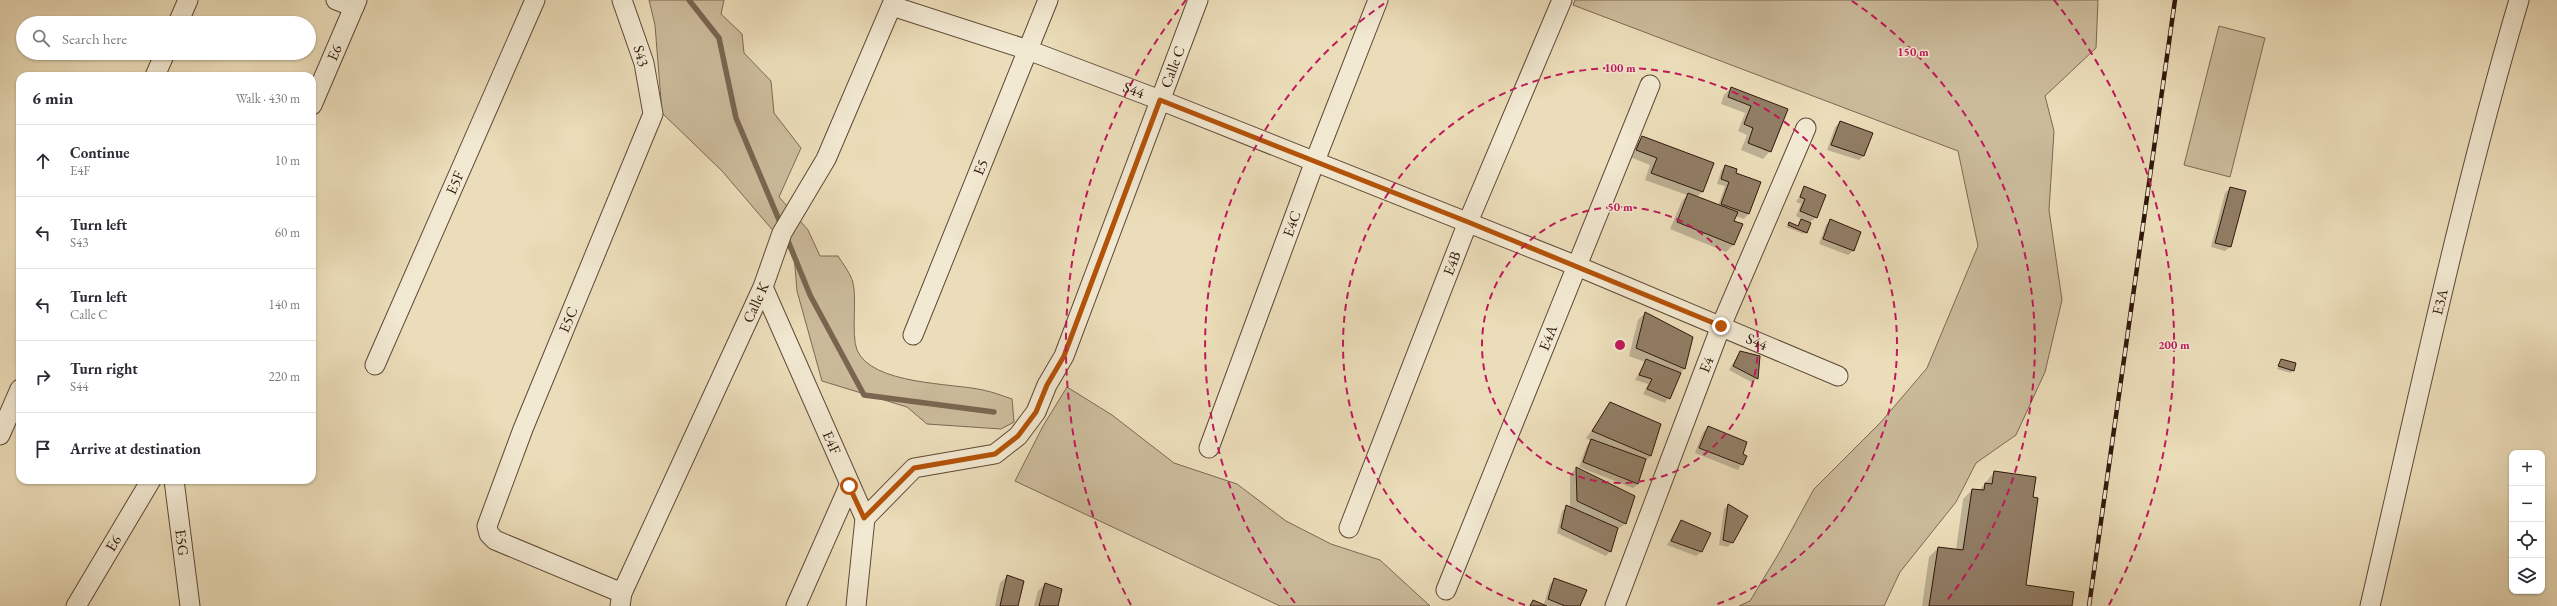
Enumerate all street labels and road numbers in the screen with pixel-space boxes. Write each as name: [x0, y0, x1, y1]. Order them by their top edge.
street label: E6: [322, 41, 346, 63]
street label: S43: [629, 43, 654, 69]
street label: Calle C: [1156, 43, 1189, 90]
street label: S44: [1121, 77, 1148, 103]
street label: E5: [968, 156, 992, 178]
street label: E5F: [441, 168, 468, 197]
street label: E4C: [1278, 208, 1305, 239]
street label: E4B: [1438, 248, 1465, 278]
street label: Calle K: [738, 278, 773, 326]
street label: E3A: [2427, 286, 2452, 317]
street label: E5C: [554, 304, 581, 335]
street label: E4A: [1534, 321, 1561, 353]
street label: S44: [1743, 328, 1771, 355]
street label: E4: [1694, 353, 1718, 375]
street label: E4F: [819, 428, 846, 457]
street label: E5G: [171, 528, 194, 557]
street label: E6: [101, 531, 125, 555]

